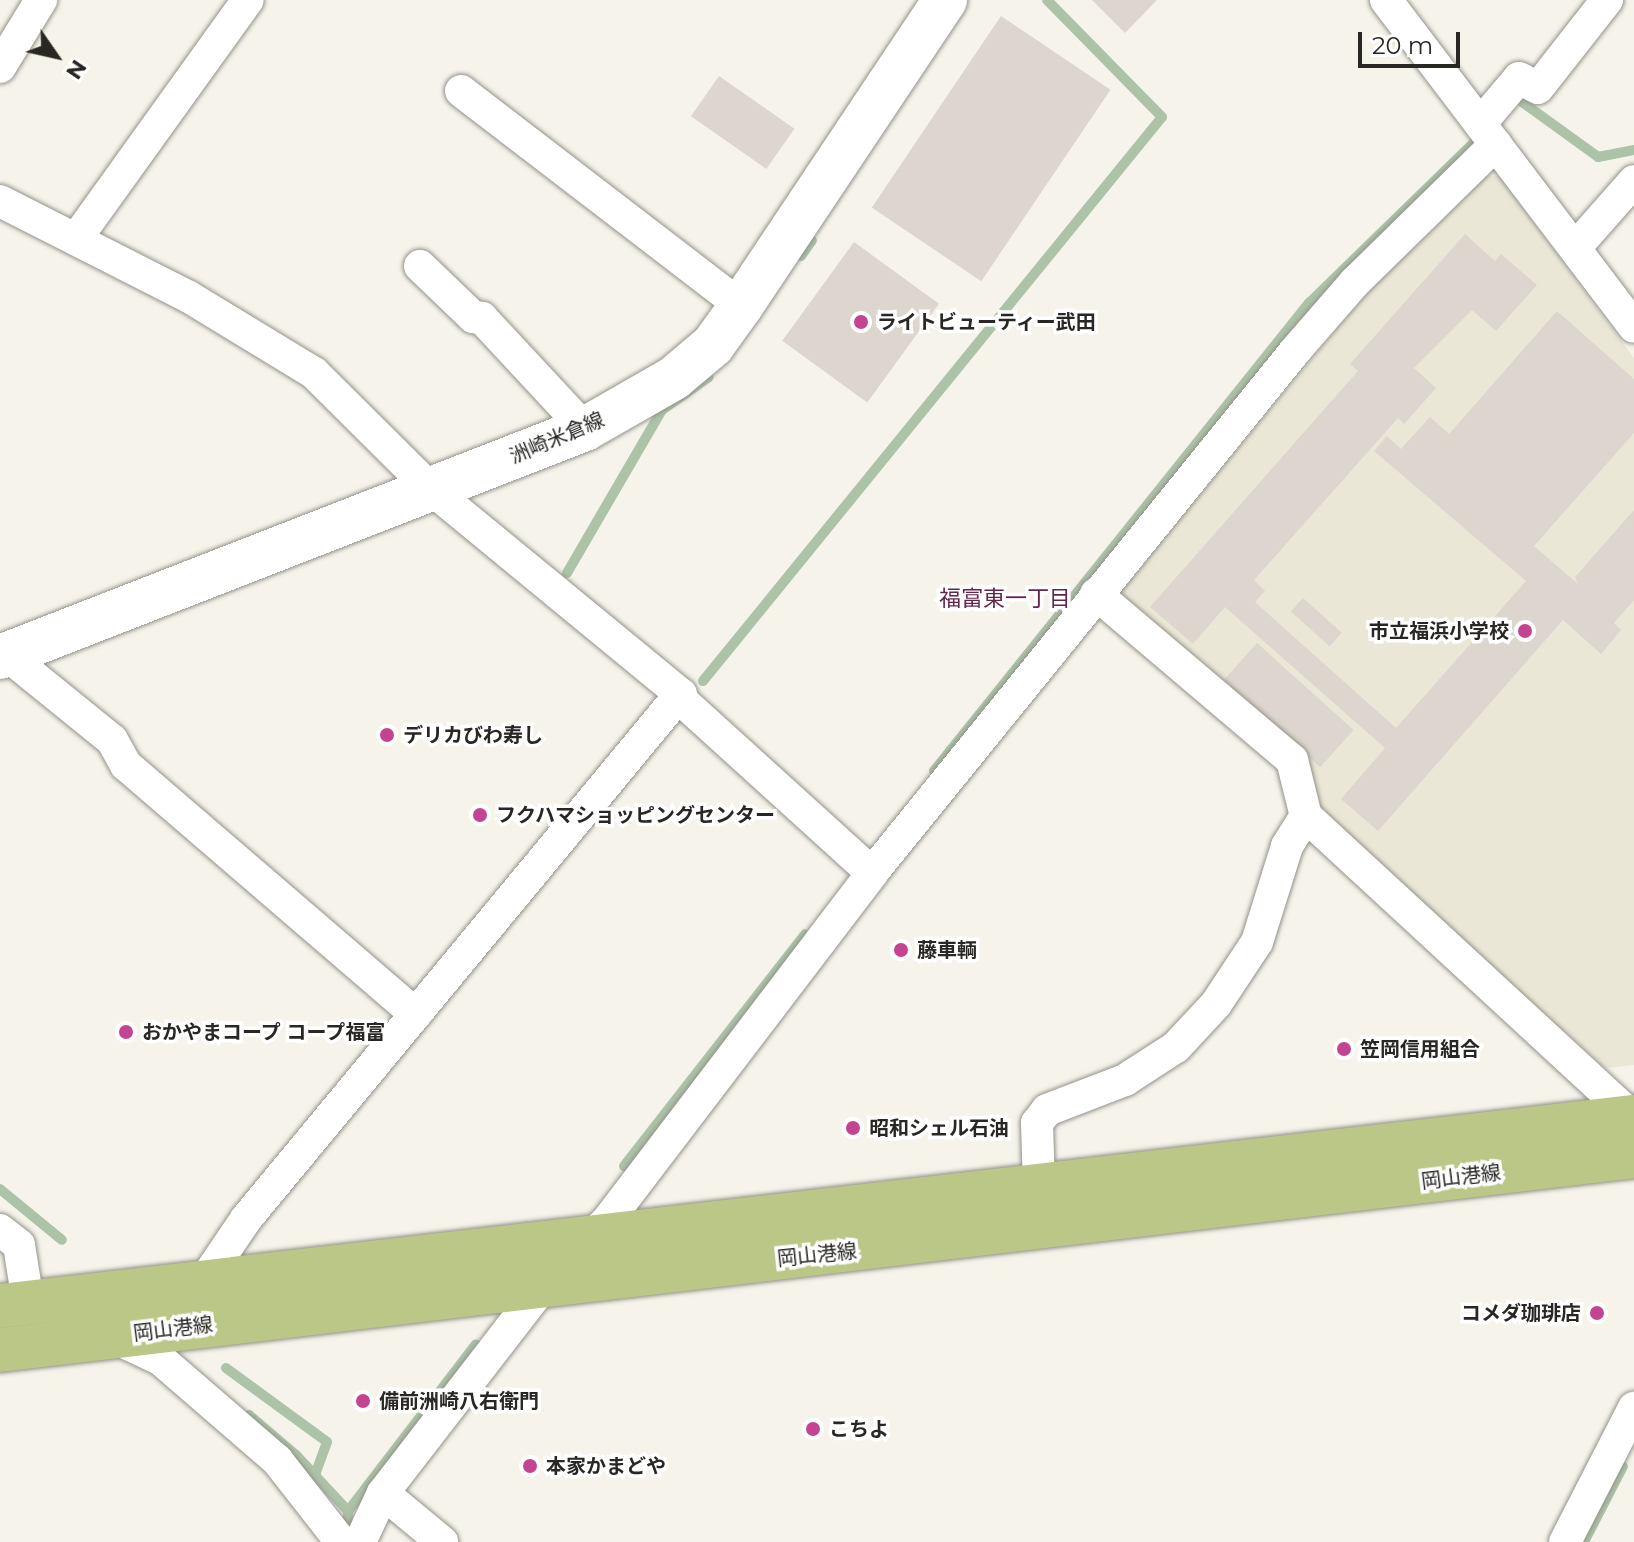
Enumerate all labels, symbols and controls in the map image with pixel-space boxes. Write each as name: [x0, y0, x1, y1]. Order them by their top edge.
north arrow: [16, 16, 96, 96]
scale bar: [1362, 16, 1464, 66]
text: 20 m: [1372, 31, 1433, 60]
text: N: [60, 55, 92, 85]
place label: ライトビューティー武田: [877, 310, 1097, 334]
marker: ライトビューティー武田: [852, 313, 870, 331]
street label: 洲崎米倉線: [506, 407, 608, 469]
district label: 福富東一丁目: [939, 586, 1071, 612]
place label: 市立福浜小学校: [1369, 619, 1509, 643]
marker: 市立福浜小学校: [1516, 622, 1534, 640]
place label: デリカびわ寿し: [403, 723, 543, 747]
marker: デリカびわ寿し: [378, 726, 396, 744]
place label: フクハマショッピングセンター: [496, 803, 776, 827]
marker: フクハマショッピングセンター: [471, 806, 489, 824]
place label: 藤車輌: [917, 938, 977, 962]
marker: 藤車輌: [892, 941, 910, 959]
place label: おかやまコープ コープ福富: [142, 1020, 388, 1044]
marker: おかやまコープ コープ福富: [117, 1023, 135, 1041]
place label: 笠岡信用組合: [1360, 1037, 1480, 1061]
marker: 笠岡信用組合: [1335, 1040, 1353, 1058]
place label: 昭和シェル石油: [869, 1116, 1009, 1140]
marker: 昭和シェル石油: [844, 1119, 862, 1137]
street label: 岡山港線: [1420, 1160, 1502, 1194]
street label: 岡山港線: [776, 1239, 858, 1271]
place label: コメダ珈琲店: [1461, 1301, 1581, 1325]
marker: コメダ珈琲店: [1588, 1304, 1606, 1322]
street label: 岡山港線: [132, 1312, 214, 1346]
place label: 備前洲崎八右衛門: [379, 1389, 539, 1413]
marker: 備前洲崎八右衛門: [354, 1392, 372, 1410]
place label: こちよ: [829, 1417, 889, 1441]
marker: こちよ: [804, 1420, 822, 1438]
place label: 本家かまどや: [546, 1454, 666, 1478]
marker: 本家かまどや: [521, 1457, 539, 1475]

